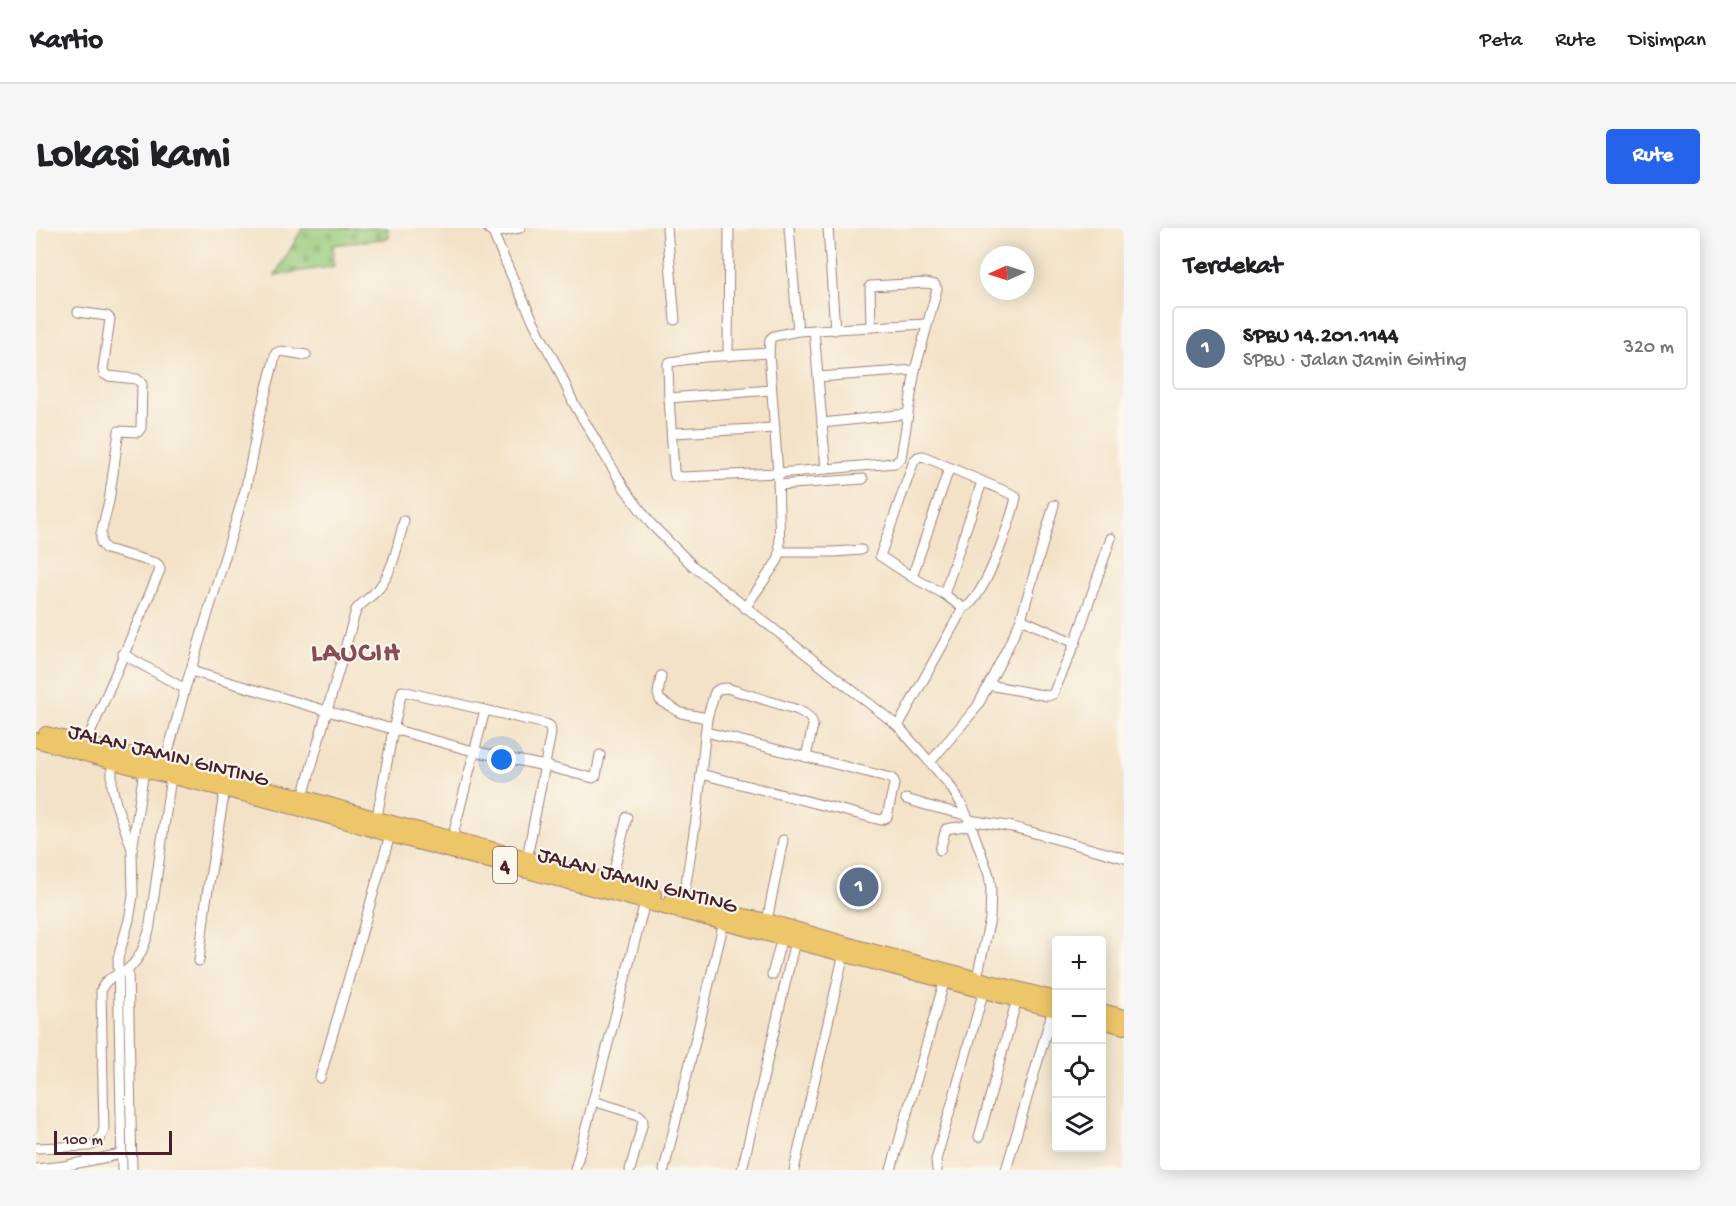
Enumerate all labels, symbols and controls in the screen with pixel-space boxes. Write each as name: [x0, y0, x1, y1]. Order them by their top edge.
text: Kartio: [30, 25, 103, 58]
text: Peta: [1480, 29, 1522, 54]
text: Rute: [1555, 29, 1596, 54]
text: Disimpan: [1629, 29, 1706, 54]
button: Rute: [1606, 129, 1700, 184]
text: Lokasi kami: [36, 132, 231, 181]
north arrow: [980, 246, 1034, 300]
text: Terdekat: [1184, 252, 1282, 283]
text: SPBU 14.201.1144: [1243, 324, 1398, 350]
text: 1: [1201, 337, 1210, 360]
text: 320 m: [1624, 337, 1674, 360]
text: SPBU · Jalan Jamin Ginting: [1243, 350, 1467, 373]
district label: LAUCIH: [311, 638, 401, 671]
street label: JALAN JAMIN GINTING: [65, 719, 272, 795]
your location: [487, 745, 516, 774]
street label: JALAN JAMIN GINTING: [534, 843, 741, 921]
road number: 4: [493, 847, 517, 883]
pin: 1: [840, 864, 878, 910]
map controls: [1052, 936, 1106, 1152]
button: +: [1052, 936, 1106, 990]
button: −: [1052, 990, 1106, 1044]
button: locate: [1052, 1044, 1106, 1098]
button: layers: [1052, 1098, 1106, 1152]
scale bar: [54, 1128, 172, 1156]
text: 100 m: [63, 1132, 103, 1151]

